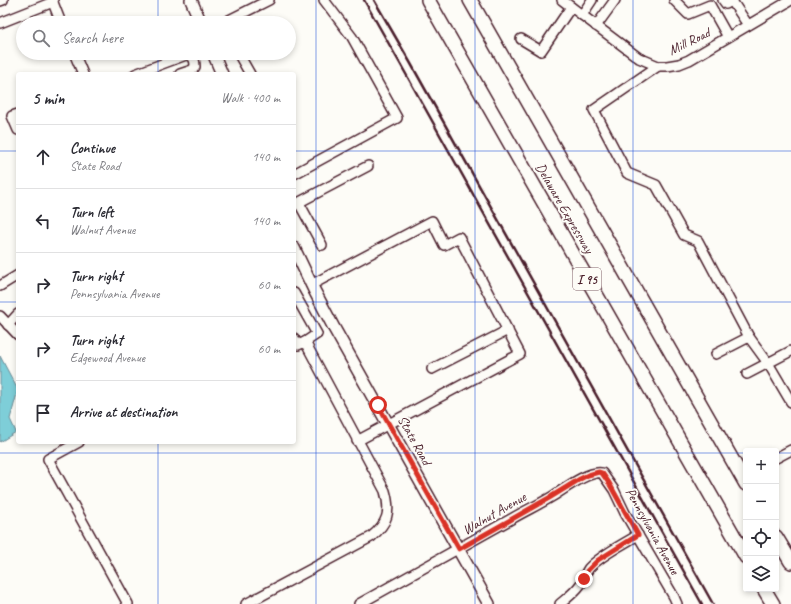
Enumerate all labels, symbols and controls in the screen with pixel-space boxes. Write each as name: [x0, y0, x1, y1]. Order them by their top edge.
search box: [16, 16, 296, 60]
street label: Mill Road: [666, 23, 715, 59]
icon: search: [30, 27, 52, 49]
text: Search here: [62, 29, 123, 48]
text: 5 min: [32, 88, 64, 109]
text: Walk · 400 m: [221, 90, 280, 106]
text: Continue: [70, 139, 115, 158]
icon: ahead: [32, 146, 54, 168]
text: 140 m: [252, 149, 280, 165]
text: State Road: [70, 158, 120, 174]
street label: Delaware Expressway: [532, 160, 598, 257]
text: Turn left: [70, 203, 113, 222]
icon: left: [32, 210, 54, 232]
text: 140 m: [252, 213, 280, 229]
text: Walnut Avenue: [70, 222, 135, 238]
text: Turn right: [70, 267, 123, 286]
road number: I 95: [573, 268, 601, 290]
icon: right: [32, 274, 54, 296]
text: 60 m: [258, 277, 280, 293]
text: Pennsylvania Avenue: [70, 286, 159, 302]
text: Turn right: [70, 331, 123, 350]
icon: right: [32, 338, 54, 360]
text: 60 m: [258, 341, 280, 357]
text: Edgewood Avenue: [70, 350, 145, 366]
route start: [369, 396, 387, 414]
icon: arrive: [32, 402, 54, 424]
text: Arrive at destination: [70, 403, 177, 422]
street label: State Road: [394, 413, 436, 470]
map controls: [743, 448, 779, 592]
button: +: [743, 448, 779, 484]
button: −: [743, 484, 779, 520]
street label: Pennsylvania Avenue: [622, 485, 684, 579]
street label: Walnut Avenue: [460, 488, 530, 538]
button: locate: [743, 520, 779, 556]
button: layers: [743, 556, 779, 592]
route end: [575, 570, 593, 588]

